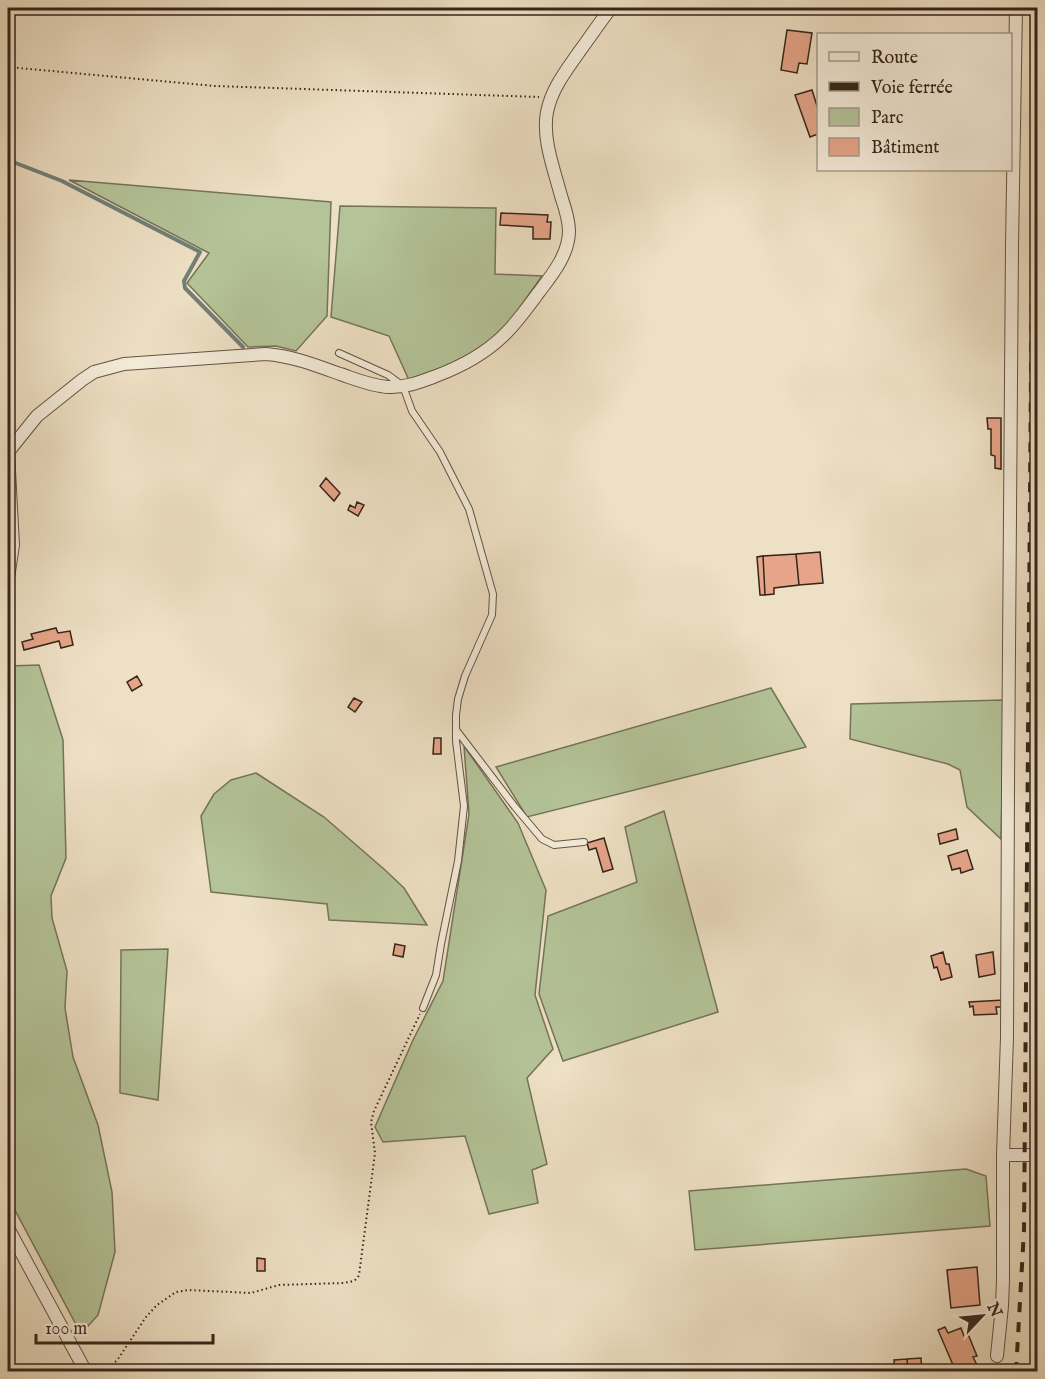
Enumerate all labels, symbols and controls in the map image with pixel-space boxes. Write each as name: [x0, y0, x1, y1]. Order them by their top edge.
legend: [817, 33, 1012, 171]
text: Route: [871, 47, 918, 70]
text: Voie ferrée: [870, 77, 953, 100]
text: Parc: [871, 107, 904, 130]
text: Bâtiment: [871, 137, 940, 160]
north arrow: [952, 1286, 1012, 1346]
text: N: [981, 1299, 1006, 1321]
scale bar: [36, 1307, 213, 1345]
text: 100 m: [45, 1318, 87, 1341]

